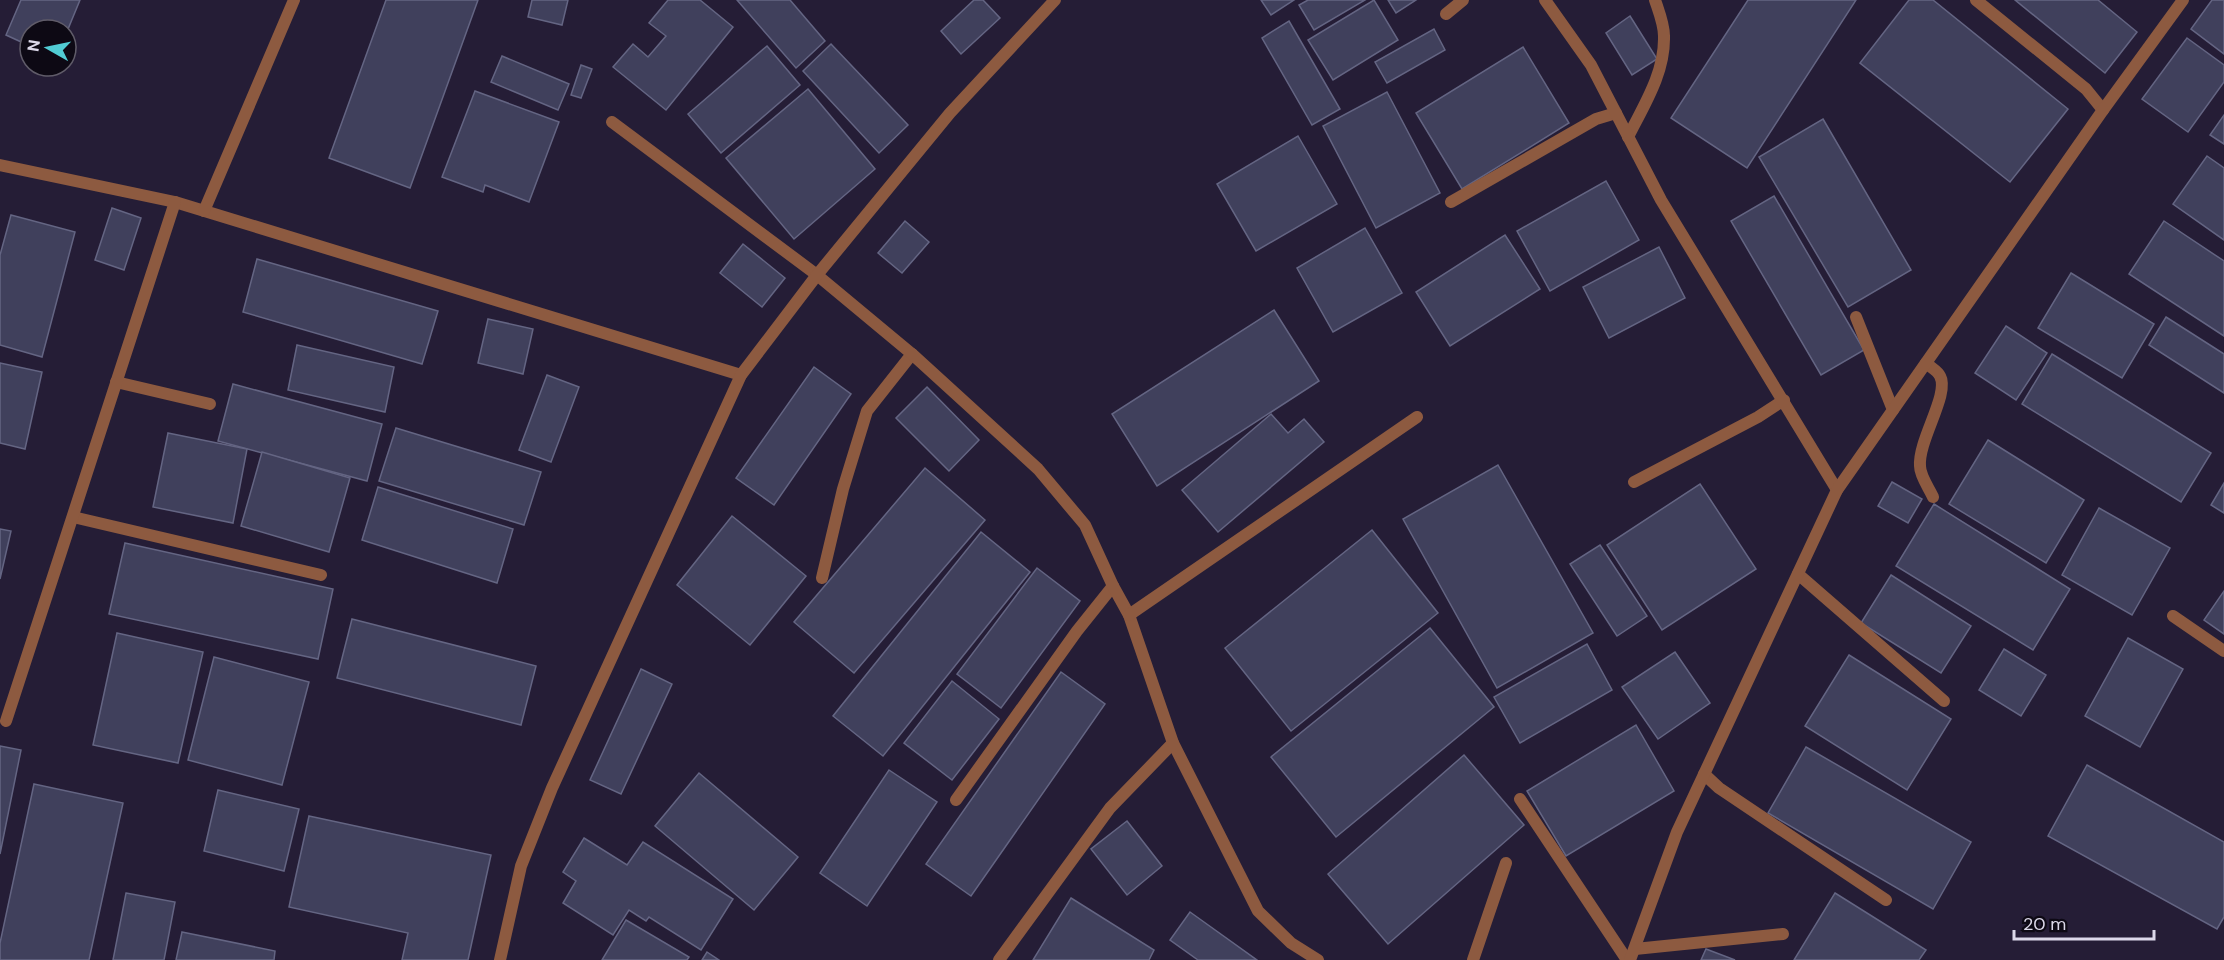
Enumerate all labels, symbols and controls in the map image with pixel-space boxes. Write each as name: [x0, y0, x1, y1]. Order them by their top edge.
north arrow: [18, 18, 78, 78]
text: N: [22, 38, 45, 53]
scale bar: [2014, 903, 2154, 941]
text: 20 m: [2023, 912, 2066, 936]

